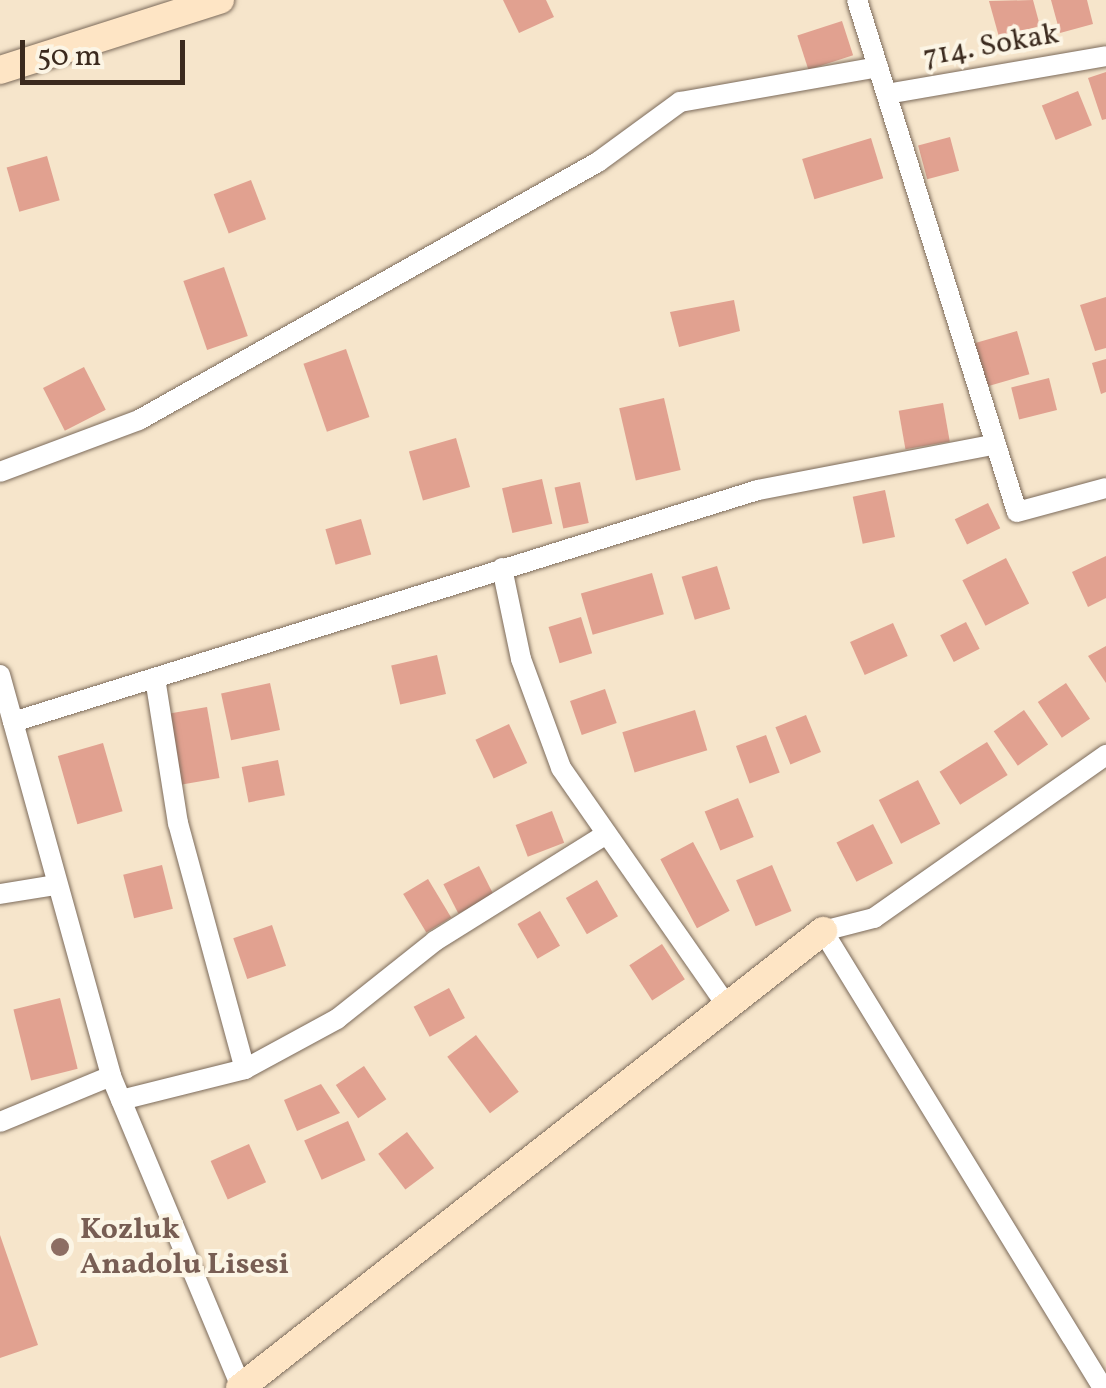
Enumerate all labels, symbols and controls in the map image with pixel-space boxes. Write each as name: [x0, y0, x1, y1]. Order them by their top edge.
street label: 714. Sokak: [920, 16, 1062, 76]
scale bar: [25, 20, 190, 82]
text: 50 m: [37, 36, 101, 78]
place label: Kozluk Anadolu Lisesi: [80, 1212, 289, 1282]
marker: Kozluk Anadolu Lisesi: [49, 1236, 71, 1258]

